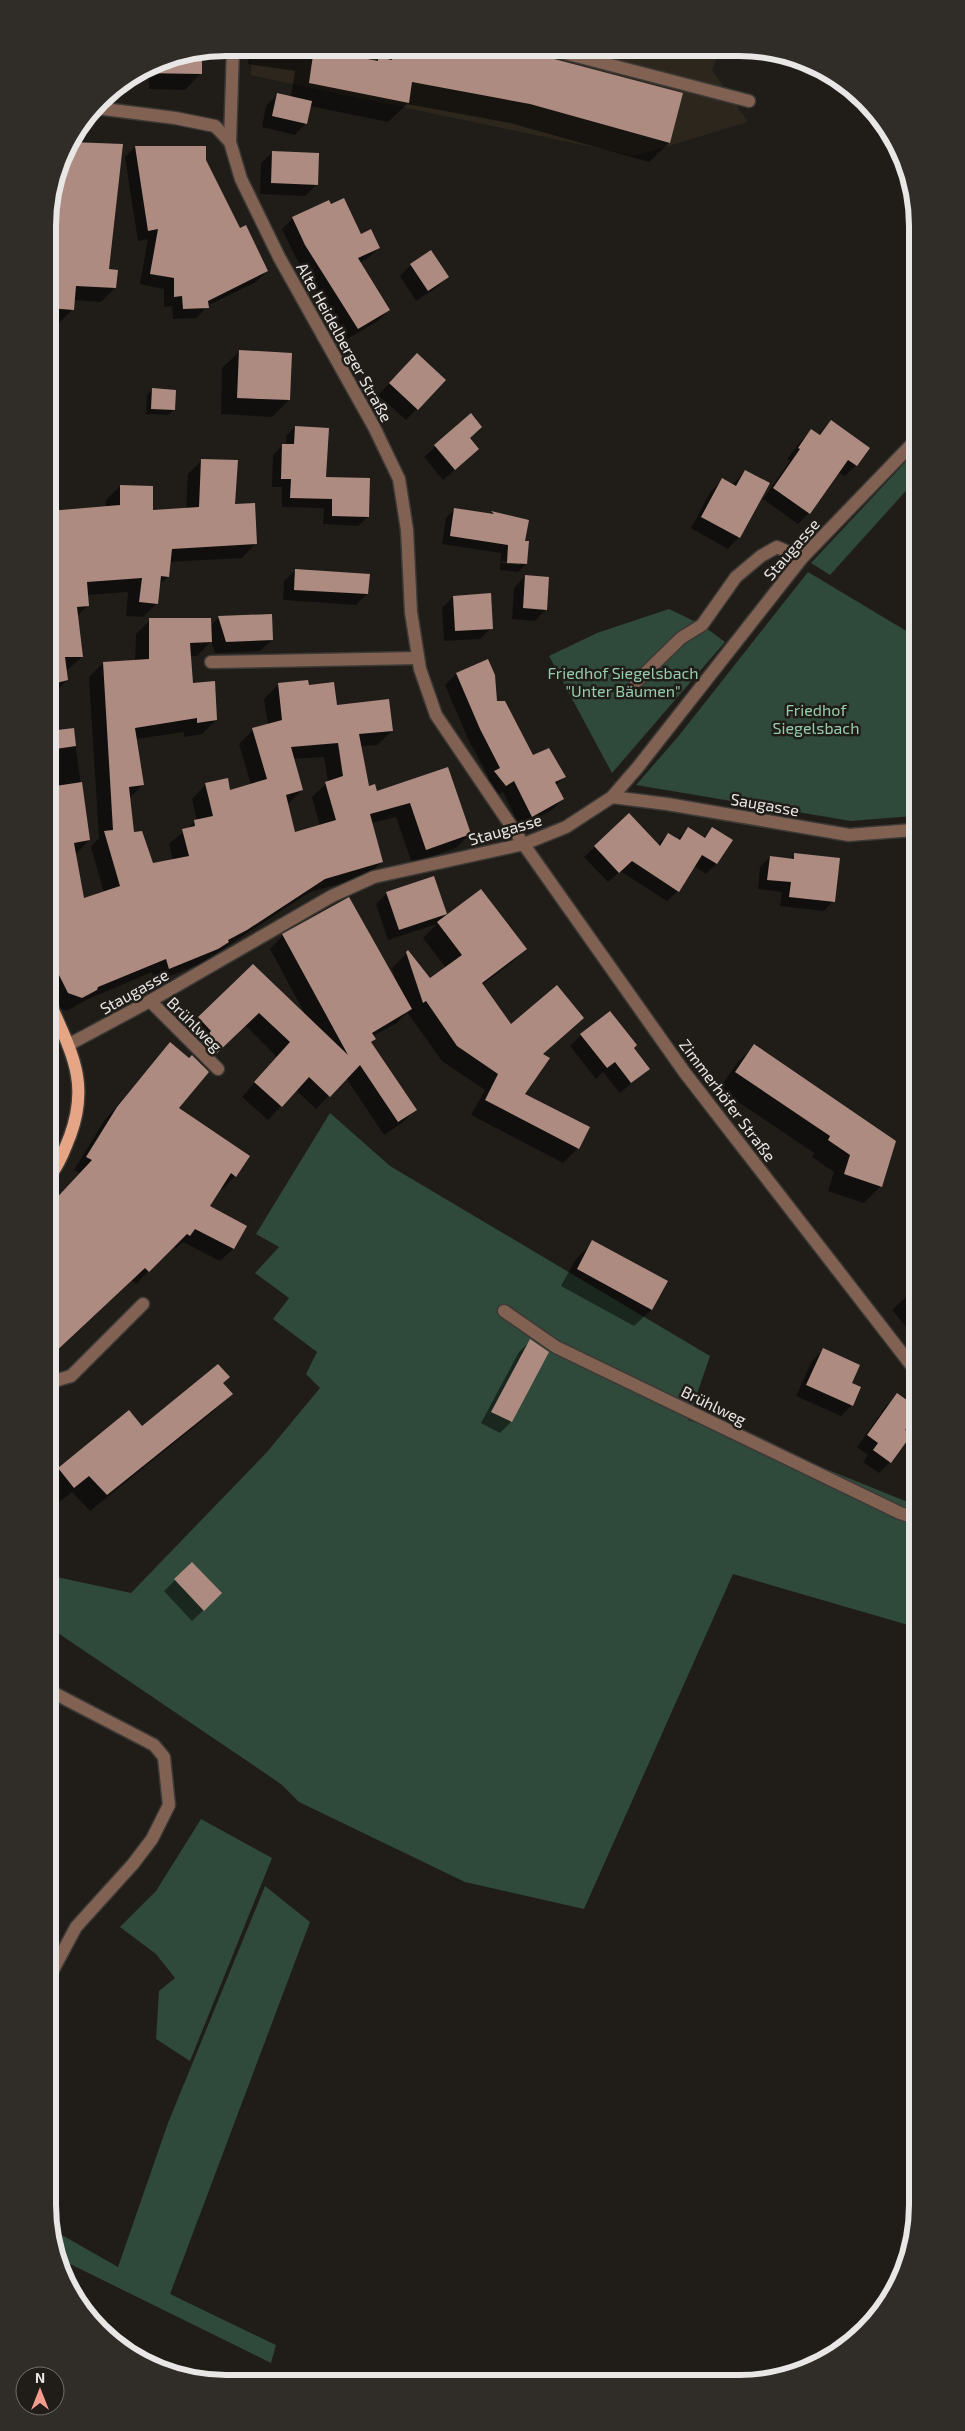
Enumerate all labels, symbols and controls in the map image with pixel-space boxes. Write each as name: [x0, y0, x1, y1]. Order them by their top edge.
street label: Alte Heidelberger Straße: [293, 259, 397, 425]
street label: Staugasse: [759, 514, 823, 584]
park label: Friedhof Siegelsbach "Unter Bäumen": [547, 663, 699, 700]
park label: Friedhof Siegelsbach: [773, 700, 859, 737]
street label: Saugasse: [729, 789, 801, 819]
street label: Staugasse: [466, 809, 544, 849]
street label: Staugasse: [96, 964, 172, 1018]
street label: Brühlweg: [164, 993, 226, 1055]
street label: Zimmerhöfer Straße: [676, 1035, 780, 1165]
street label: Brühlweg: [678, 1381, 750, 1429]
north arrow: [15, 2366, 65, 2416]
text: N: [35, 2369, 45, 2386]

